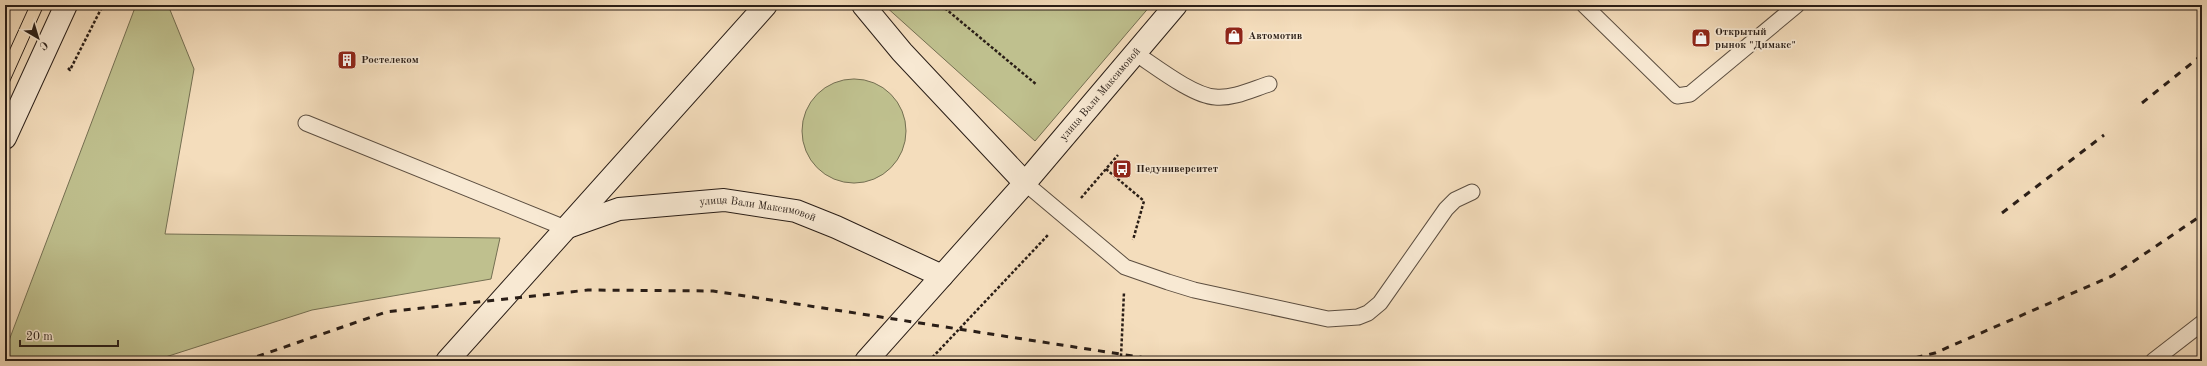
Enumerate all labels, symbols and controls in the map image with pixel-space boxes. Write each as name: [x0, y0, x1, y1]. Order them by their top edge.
north arrow: [18, 18, 58, 58]
shop icon: Автомотив: [1223, 25, 1245, 47]
shop icon: Открытый рынок "Димакс": [1690, 27, 1712, 49]
place label: Открытый рынок "Димакс": [1715, 27, 1796, 51]
place label: Автомотив: [1248, 31, 1303, 42]
text: С: [37, 38, 49, 51]
street label: улица Вали Максимовой: [1058, 46, 1143, 143]
building icon: Ростелеком: [336, 49, 358, 71]
place label: Ростелеком: [361, 55, 419, 66]
bus stop icon: Педуниверситет: [1111, 158, 1133, 180]
place label: Педуниверситет: [1136, 164, 1218, 175]
street label: улица Вали Максимовой: [699, 194, 817, 224]
scale bar: [20, 322, 118, 348]
text: 20 m: [26, 331, 53, 343]

